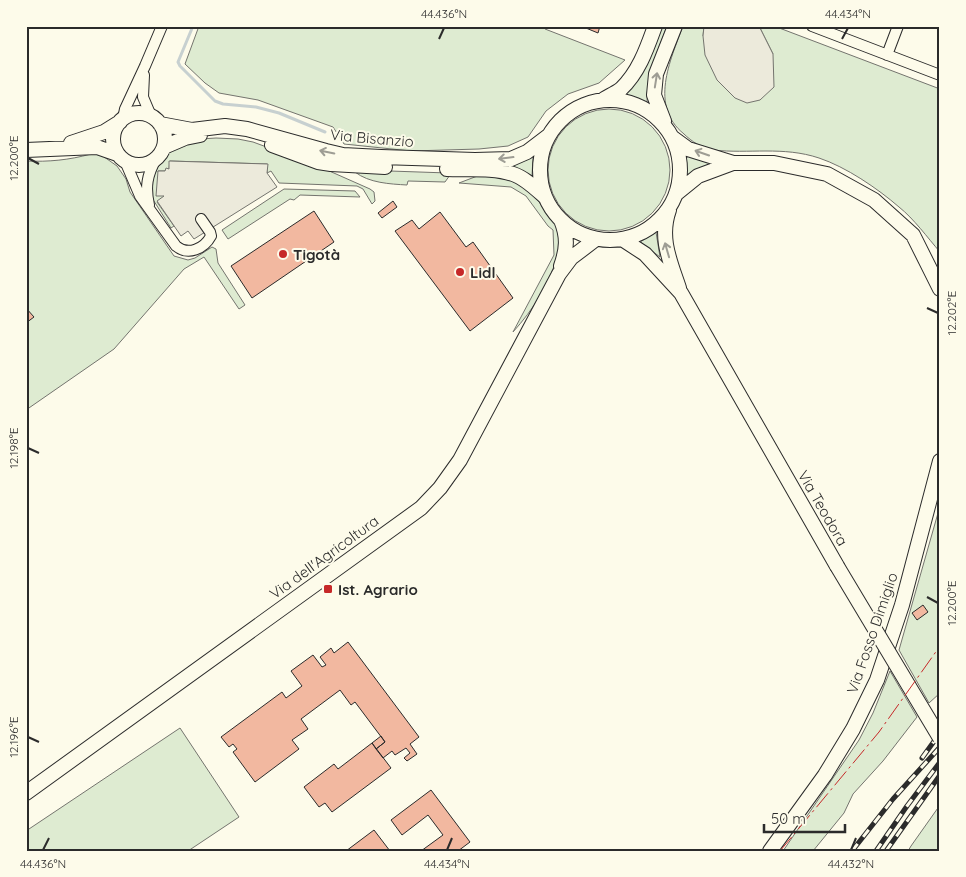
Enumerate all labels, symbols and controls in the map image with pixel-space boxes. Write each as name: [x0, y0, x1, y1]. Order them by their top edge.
text: 44.436°N: [421, 6, 467, 21]
text: 44.434°N: [825, 6, 871, 21]
one-way arrow: [651, 73, 661, 89]
street label: Via Bisanzio: [329, 125, 415, 151]
text: 12.200°E: [6, 135, 21, 181]
one-way arrow: [319, 146, 335, 156]
one-way arrow: [694, 148, 710, 158]
one-way arrow: [499, 153, 515, 163]
one-way arrow: [662, 243, 672, 259]
place label: Tigotà: [293, 245, 340, 264]
marker: Tigotà: [277, 248, 289, 260]
place label: Lidl: [470, 263, 495, 282]
marker: Lidl: [454, 266, 466, 278]
text: 12.202°E: [944, 291, 959, 335]
text: 12.198°E: [6, 427, 21, 469]
street label: Via Teodora: [794, 467, 852, 549]
street label: Via dell'Agricoltura: [266, 511, 382, 603]
street label: Via Fosso Dimiglio: [842, 570, 902, 696]
place label: Ist. Agrario: [338, 580, 418, 599]
text: 12.200°E: [944, 580, 959, 626]
marker: Ist. Agrario: [322, 583, 334, 595]
text: 12.196°E: [6, 716, 21, 758]
scale bar: [764, 802, 845, 834]
text: 50 m: [771, 809, 806, 828]
text: 44.436°N: [20, 856, 66, 871]
text: 44.434°N: [424, 856, 470, 871]
text: 44.432°N: [828, 856, 874, 871]

